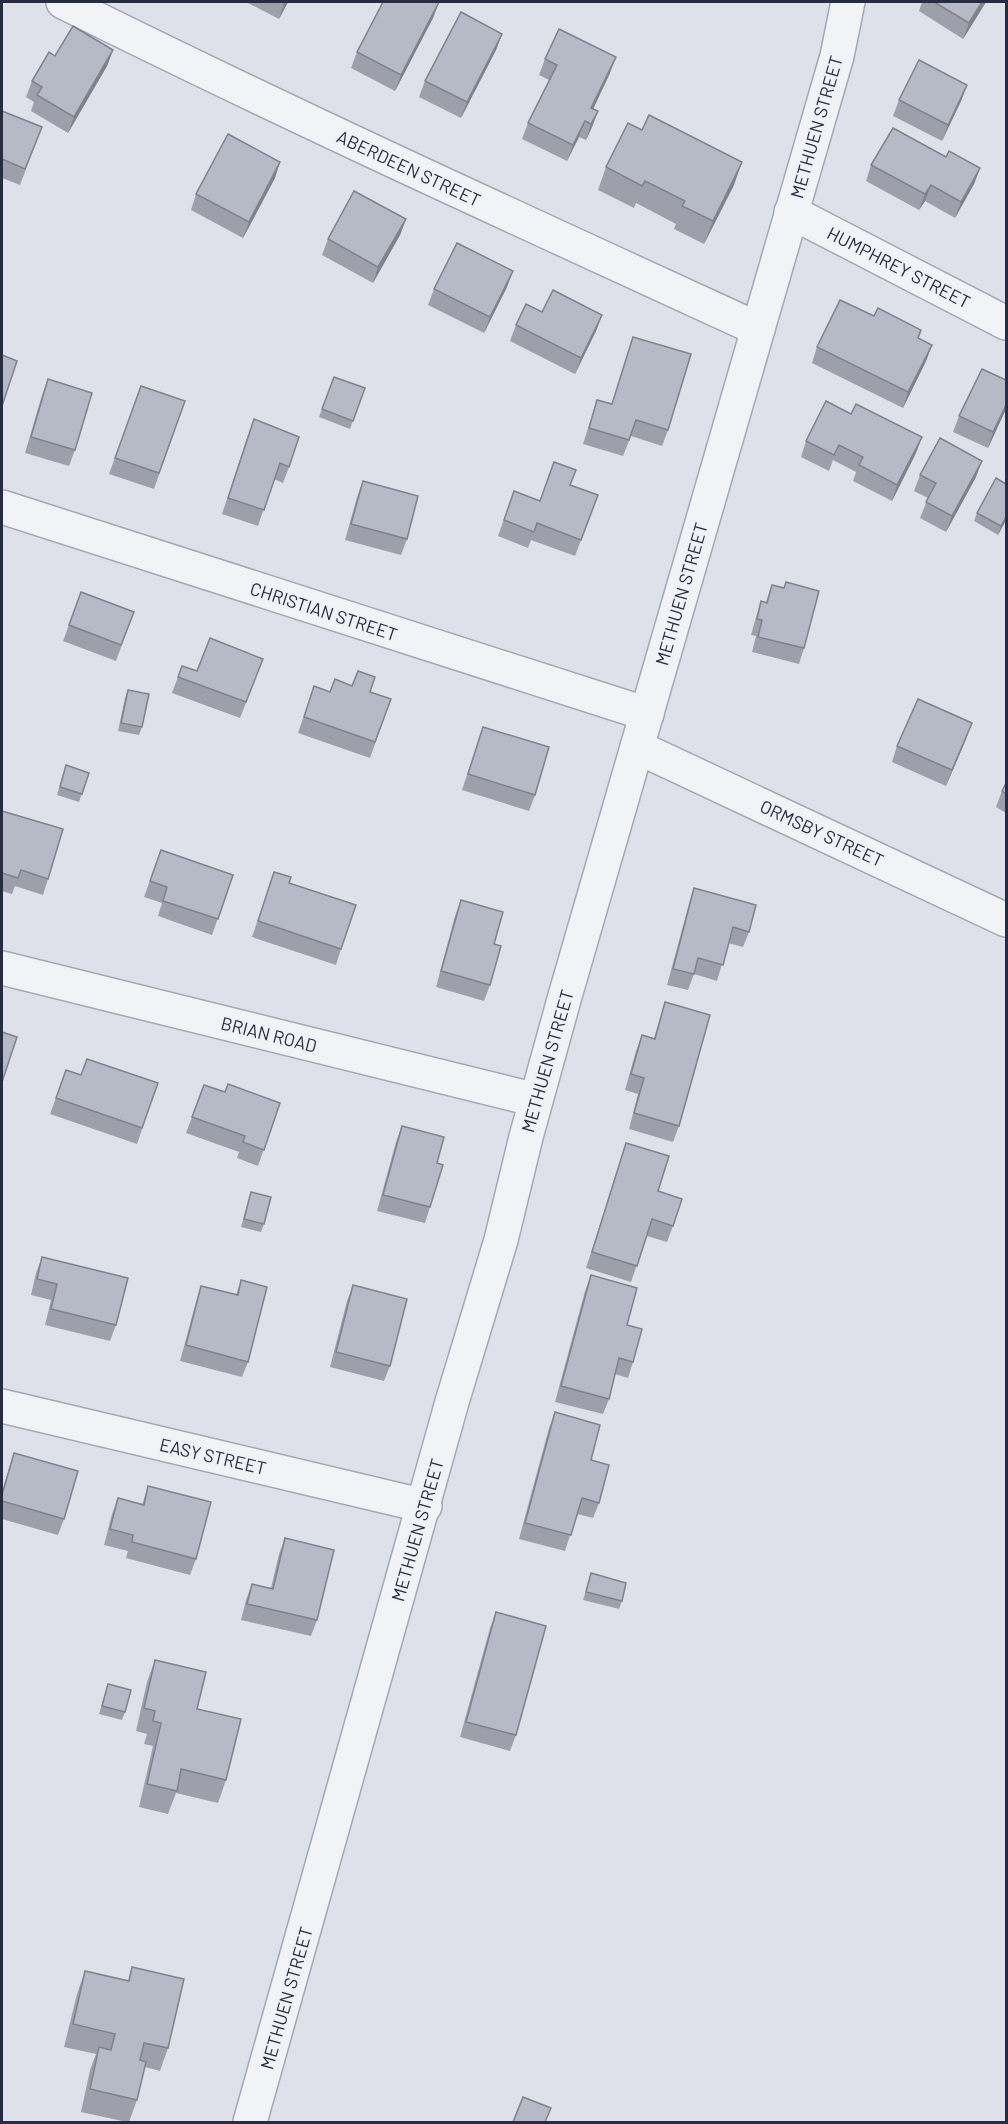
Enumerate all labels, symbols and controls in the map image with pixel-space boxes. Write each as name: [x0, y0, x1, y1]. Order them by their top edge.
street label: METHUEN STREET: [785, 53, 847, 201]
street label: ABERDEEN STREET: [334, 125, 484, 211]
street label: HUMPHREY STREET: [824, 221, 974, 313]
street label: METHUEN STREET: [650, 520, 712, 668]
street label: CHRISTIAN STREET: [248, 577, 400, 645]
street label: ORMSBY STREET: [757, 795, 887, 871]
street label: METHUEN STREET: [516, 987, 578, 1135]
street label: BRIAN ROAD: [219, 1011, 319, 1057]
street label: EASY STREET: [158, 1433, 268, 1479]
street label: METHUEN STREET: [386, 1456, 448, 1604]
street label: METHUEN STREET: [255, 1924, 317, 2072]

